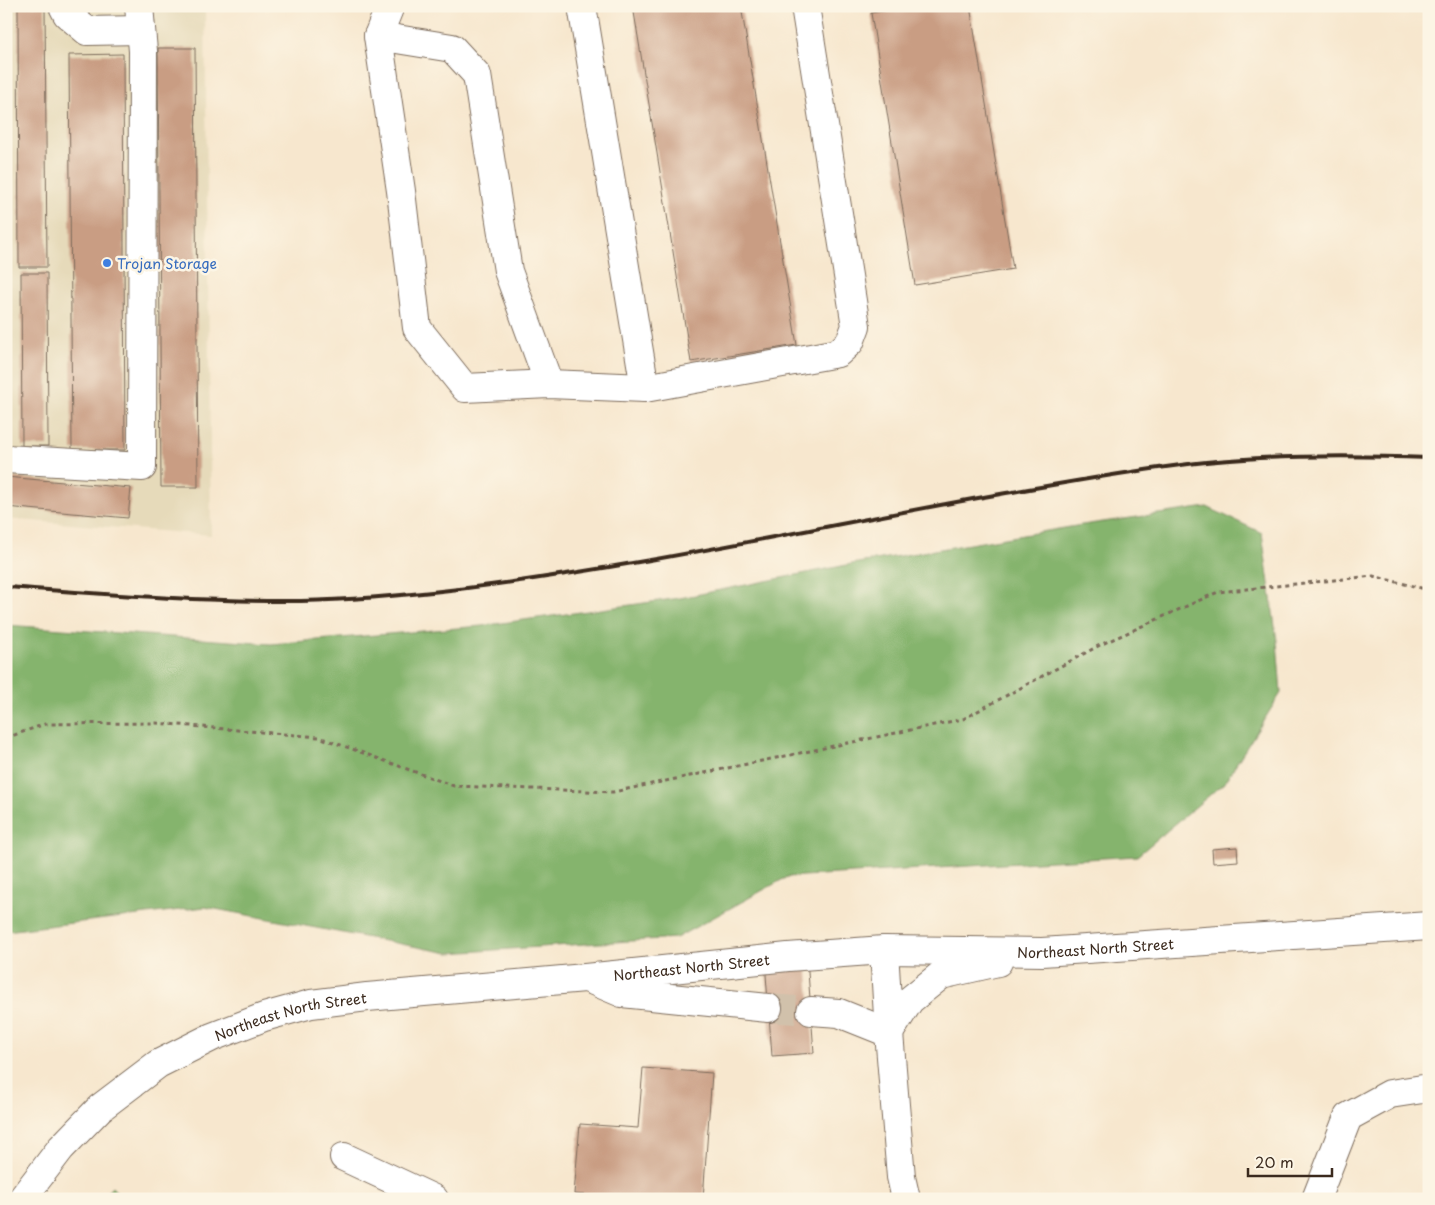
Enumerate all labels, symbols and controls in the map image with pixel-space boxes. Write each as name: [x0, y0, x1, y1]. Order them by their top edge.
place label: Trojan Storage: [117, 253, 217, 274]
marker: Trojan Storage: [101, 257, 113, 269]
street label: Northeast North Street: [1017, 933, 1175, 963]
street label: Northeast North Street: [612, 948, 771, 986]
street label: Northeast North Street: [211, 987, 368, 1046]
scale bar: [1248, 1145, 1331, 1177]
text: 20 m: [1255, 1150, 1294, 1173]

